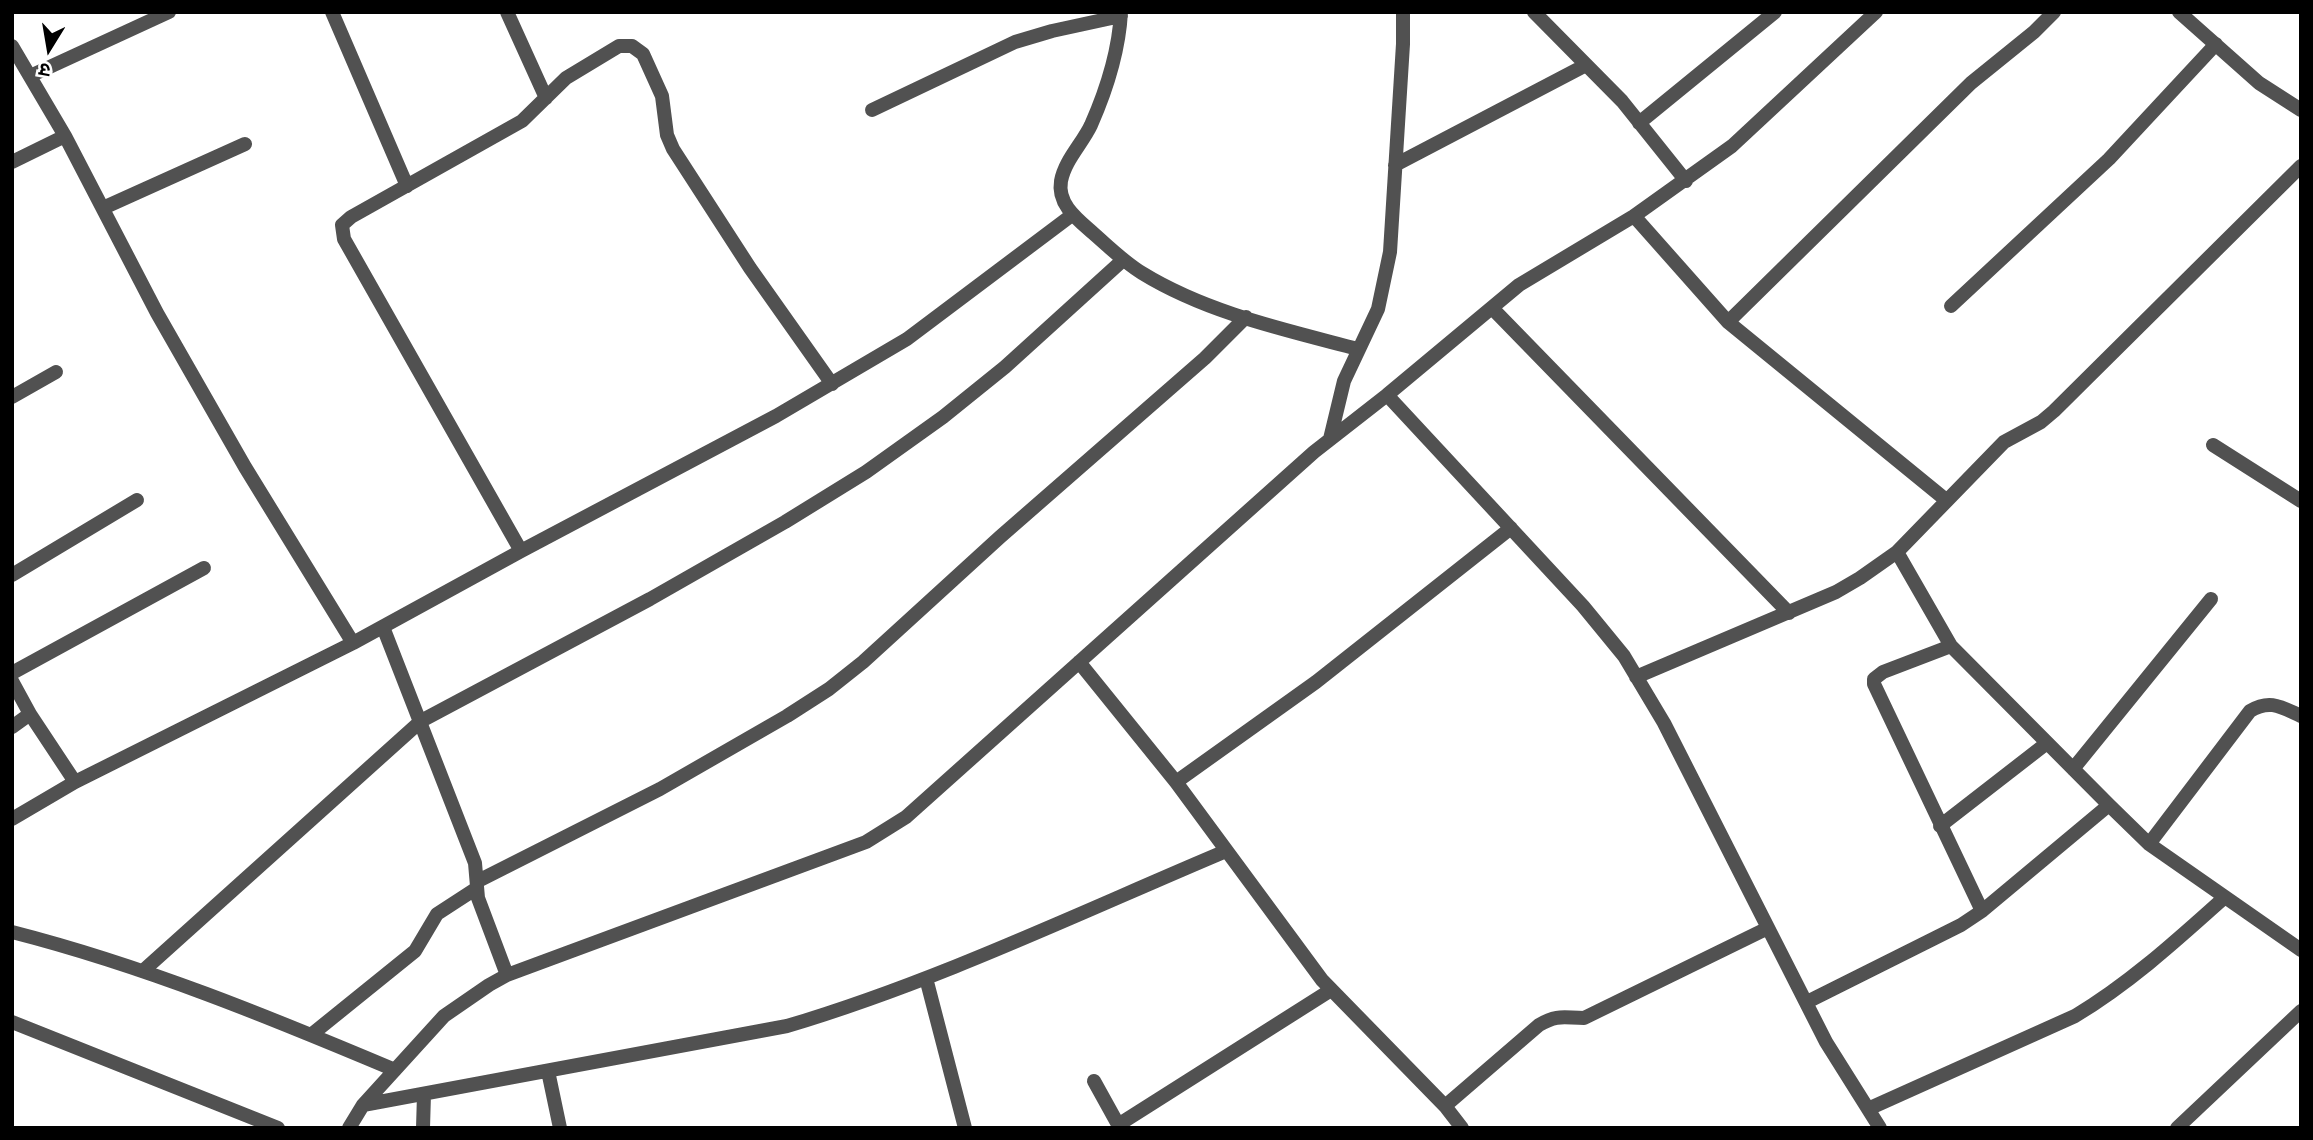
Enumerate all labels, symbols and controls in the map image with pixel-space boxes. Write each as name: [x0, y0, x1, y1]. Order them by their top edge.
north arrow: [14, 14, 84, 84]
text: उ: [37, 58, 53, 82]

